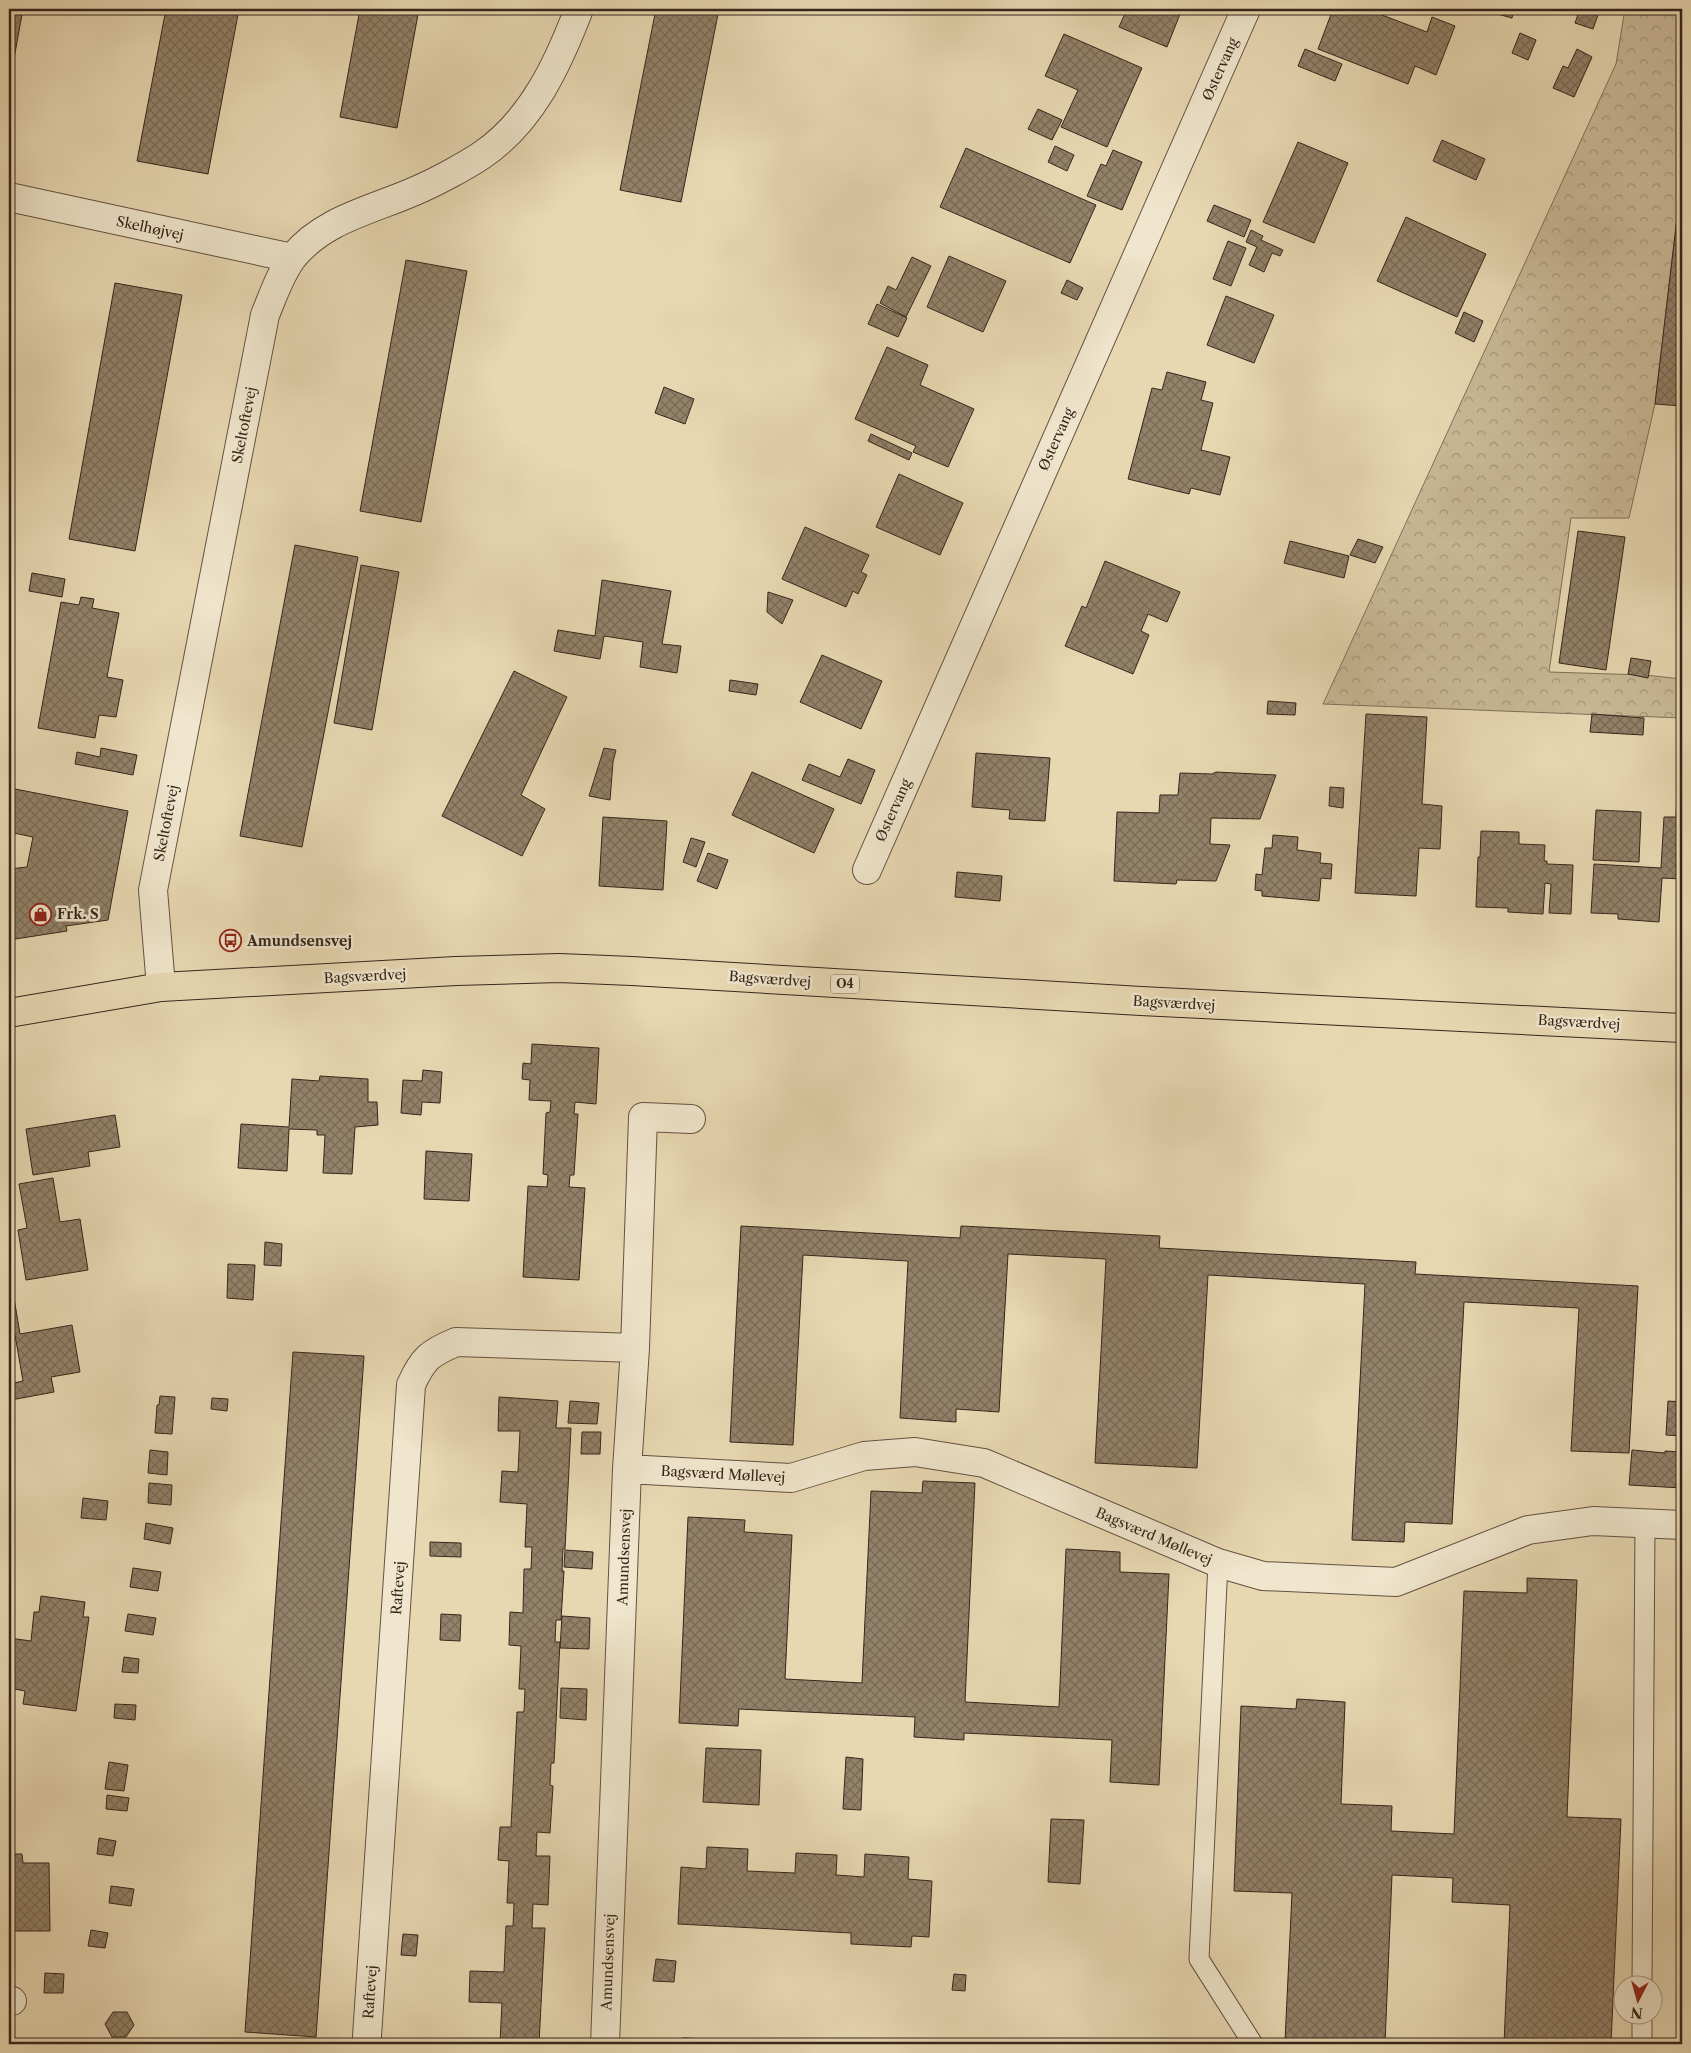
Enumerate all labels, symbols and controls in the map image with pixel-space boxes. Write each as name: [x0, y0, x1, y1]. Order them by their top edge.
street label: Østervang: [1198, 34, 1242, 103]
street label: Skelhøjvej: [115, 212, 185, 244]
street label: Skeltoftevej: [228, 385, 260, 465]
street label: Østervang: [1034, 404, 1078, 473]
street label: Østervang: [871, 775, 915, 844]
street label: Skeltoftevej: [150, 783, 182, 863]
shop icon: Frk. S: [29, 902, 53, 926]
place label: Frk. S: [57, 905, 99, 923]
bus stop icon: Amundsensvej: [219, 929, 243, 953]
place label: Amundsensvej: [246, 932, 352, 950]
street label: Bagsværdvej: [323, 965, 407, 987]
street label: Bagsværdvej: [728, 967, 812, 991]
road number: O4: [831, 974, 859, 994]
street label: Bagsværdvej: [1132, 992, 1216, 1014]
street label: Bagsværdvej: [1537, 1011, 1621, 1033]
street label: Bagsværd Møllevej: [660, 1462, 786, 1486]
street label: Bagsværd Møllevej: [1093, 1503, 1215, 1569]
street label: Amundsensvej: [613, 1508, 635, 1607]
street label: Raftevej: [387, 1560, 409, 1615]
street label: Amundsensvej: [597, 1913, 619, 2012]
street label: Raftevej: [359, 1964, 381, 2019]
north arrow: [1614, 1976, 1664, 2026]
text: N: [1630, 2003, 1644, 2023]

